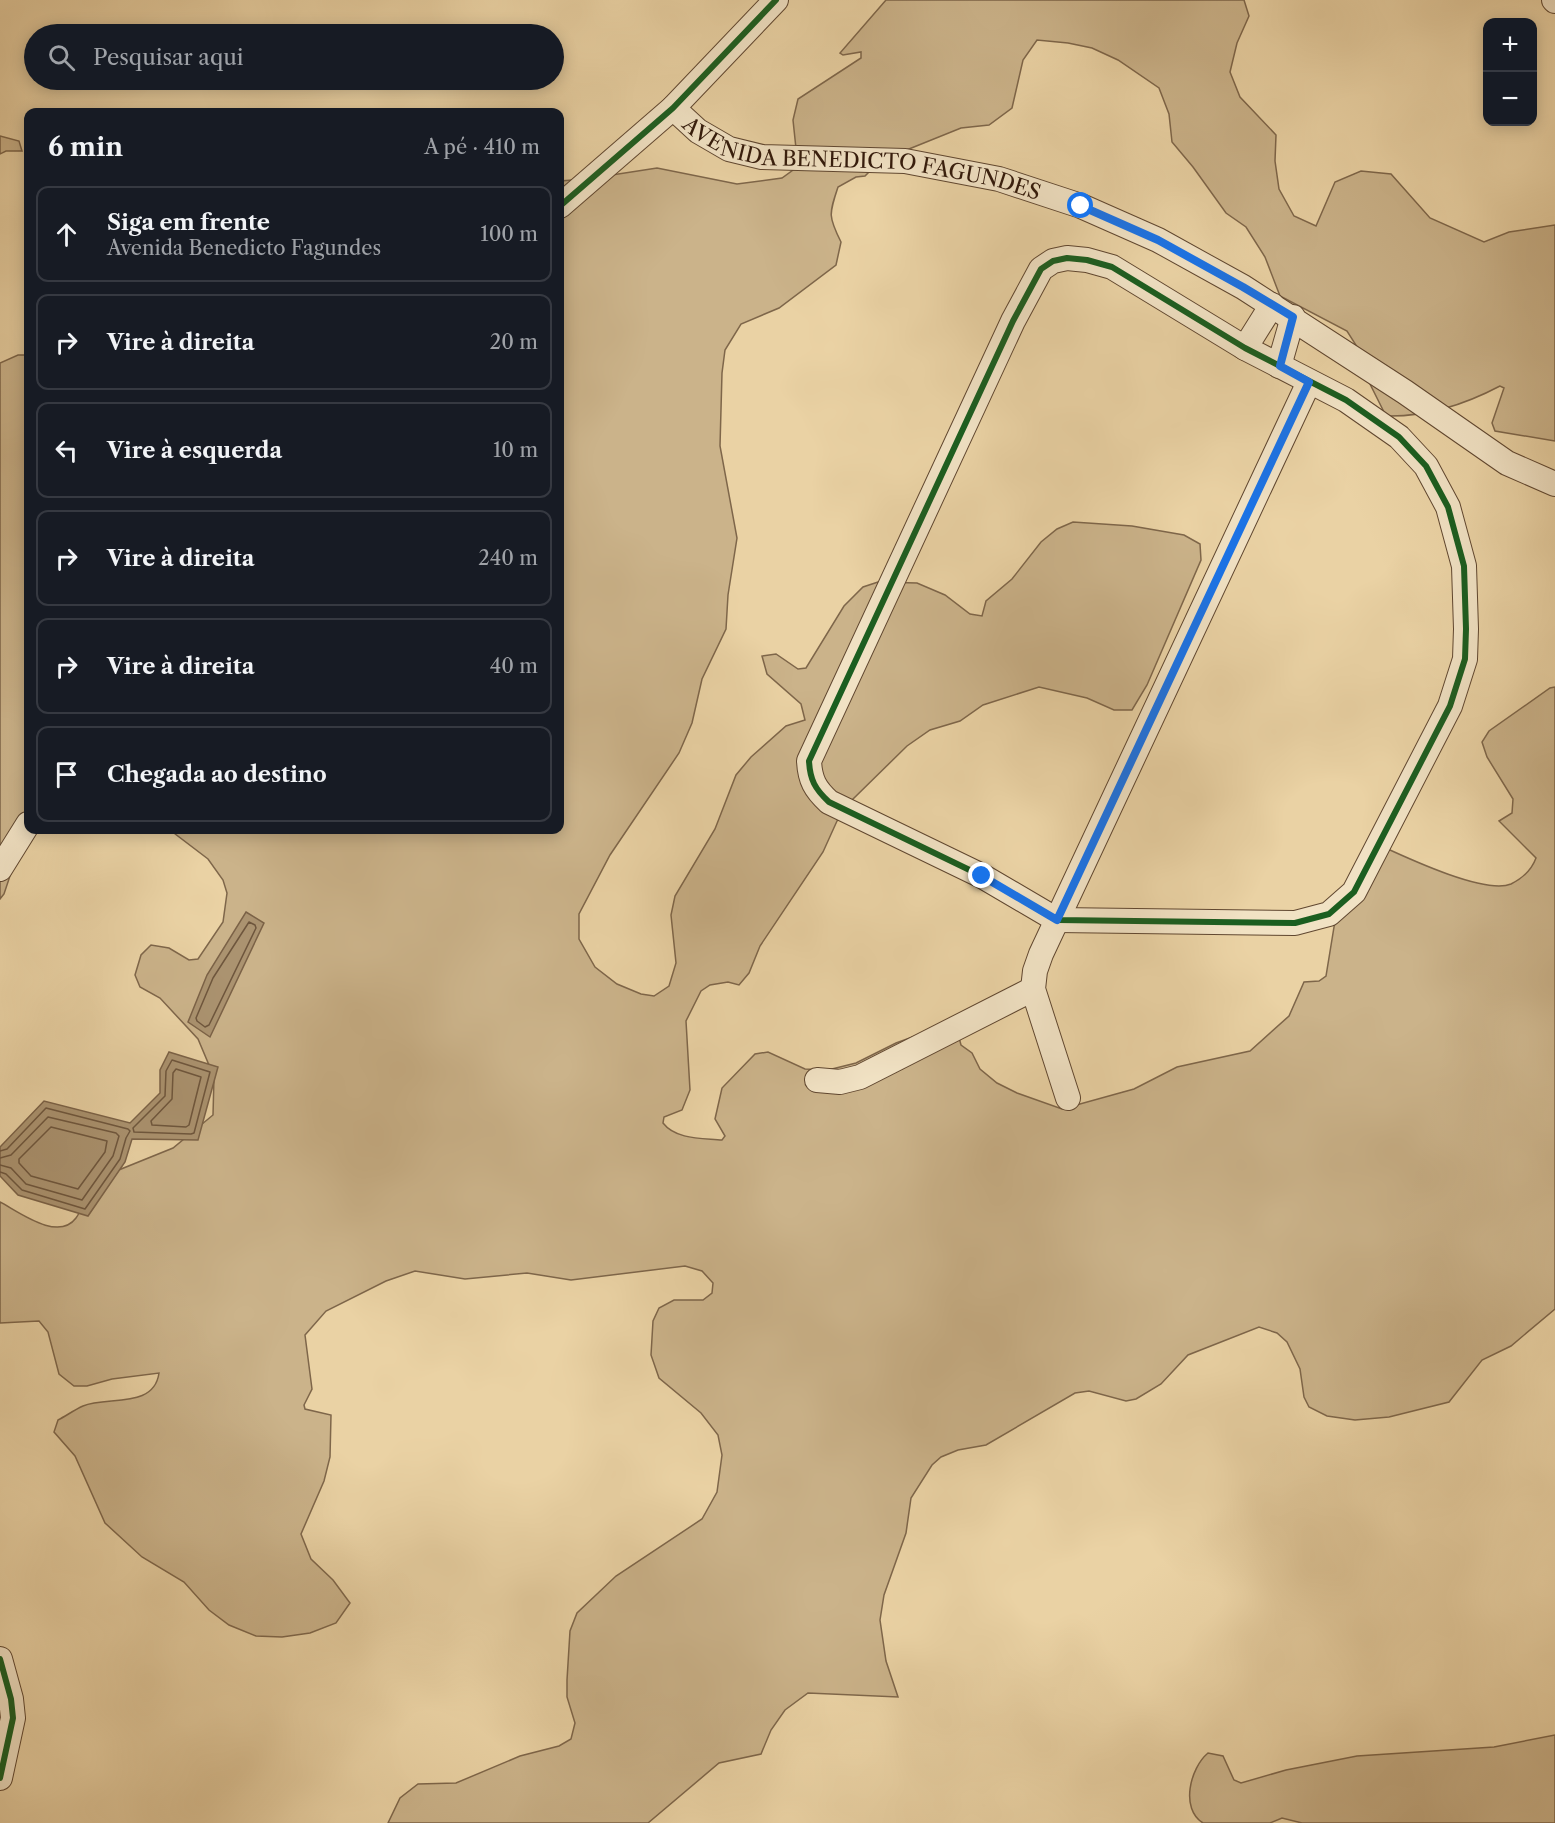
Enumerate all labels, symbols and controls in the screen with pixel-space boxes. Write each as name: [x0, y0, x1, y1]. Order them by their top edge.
map controls: [1483, 18, 1537, 126]
button: +: [1483, 18, 1537, 72]
search box: [24, 24, 564, 90]
icon: search: [45, 41, 78, 74]
text: Pesquisar aqui: [93, 44, 243, 71]
button: −: [1483, 72, 1537, 126]
street label: AVENIDA BENEDICTO FAGUNDES: [677, 110, 1044, 204]
text: 6 min: [48, 131, 123, 163]
text: A pé · 410 m: [424, 135, 540, 159]
route start: [1067, 192, 1093, 218]
text: Siga em frente: [107, 209, 270, 236]
icon: ahead: [50, 218, 83, 251]
text: 100 m: [480, 222, 538, 246]
text: Avenida Benedicto Fagundes: [107, 236, 381, 260]
icon: right: [50, 326, 83, 359]
text: Vire à direita: [107, 329, 254, 356]
text: 20 m: [490, 330, 538, 354]
icon: left: [50, 434, 83, 467]
text: Vire à esquerda: [107, 437, 282, 464]
text: 10 m: [493, 438, 538, 462]
icon: right: [50, 542, 83, 575]
text: Vire à direita: [107, 545, 254, 572]
text: 240 m: [478, 546, 538, 570]
icon: right: [50, 650, 83, 683]
text: Vire à direita: [107, 653, 254, 680]
text: 40 m: [490, 654, 538, 678]
icon: arrive: [50, 758, 83, 791]
text: Chegada ao destino: [107, 761, 327, 788]
route end: [968, 862, 994, 888]

